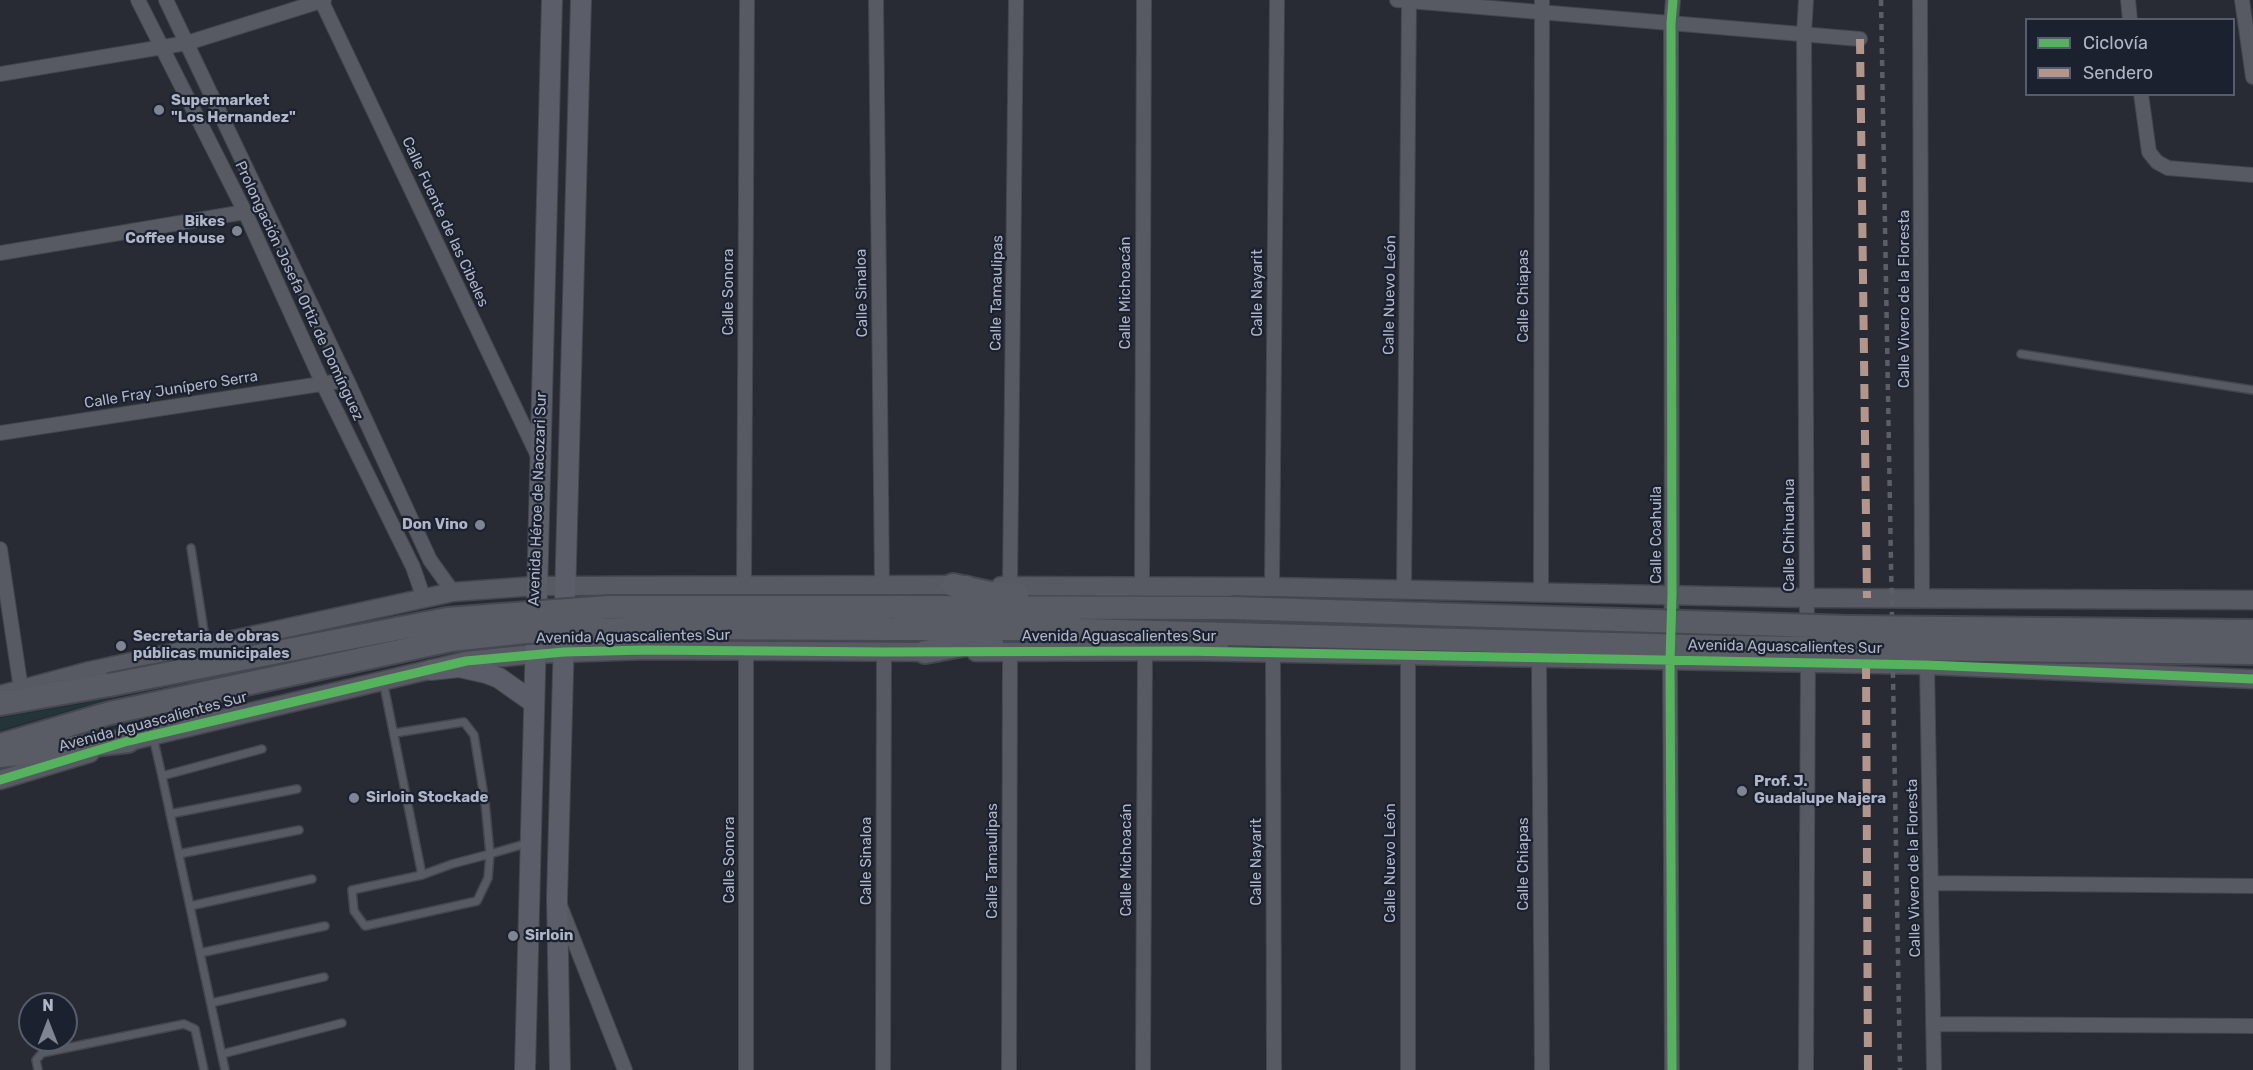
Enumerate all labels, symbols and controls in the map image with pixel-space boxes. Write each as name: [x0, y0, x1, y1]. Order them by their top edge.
legend: [2025, 18, 2235, 96]
text: Ciclovía: [2083, 32, 2148, 54]
text: Sendero: [2083, 62, 2153, 84]
place label: Supermarket "Los Hernandez": [171, 92, 296, 127]
marker: Supermarket "Los Hernandez": [152, 103, 166, 117]
street label: Calle Fuente de las Cibeles: [398, 134, 492, 310]
street label: Prolongación Josefa Ortiz de Domínguez: [231, 158, 367, 424]
street label: Calle Vivero de la Floresta: [1896, 210, 1914, 388]
place label: Bikes Coffee House: [125, 213, 225, 248]
marker: Bikes Coffee House: [230, 224, 244, 238]
street label: Calle Tamaulipas: [987, 235, 1007, 351]
street label: Calle Nuevo León: [1380, 235, 1400, 355]
street label: Calle Michoacán: [1117, 236, 1135, 350]
street label: Calle Sonora: [720, 248, 738, 336]
street label: Calle Sinaloa: [852, 249, 872, 337]
street label: Calle Nayarit: [1249, 249, 1267, 337]
street label: Calle Chiapas: [1515, 249, 1533, 343]
street label: Calle Fray Junípero Serra: [83, 367, 259, 413]
street label: Avenida Héroe de Nacozari Sur: [525, 392, 551, 606]
street label: Calle Chihuahua: [1781, 478, 1799, 592]
street label: Calle Coahuila: [1648, 486, 1666, 584]
place label: Don Vino: [402, 516, 468, 534]
marker: Don Vino: [473, 518, 487, 532]
street label: Avenida Aguascalientes Sur: [536, 626, 730, 648]
place label: Secretaria de obras públicas municipales: [133, 628, 290, 663]
street label: Avenida Aguascalientes Sur: [1022, 628, 1216, 646]
street label: Avenida Aguascalientes Sur: [1688, 636, 1882, 658]
marker: Secretaria de obras públicas municipales: [114, 639, 128, 653]
street label: Avenida Aguascalientes Sur: [57, 688, 249, 756]
place label: Prof. J. Guadalupe Najera: [1754, 773, 1886, 808]
street label: Calle Vivero de la Floresta: [1903, 779, 1925, 957]
marker: Prof. J. Guadalupe Najera: [1735, 784, 1749, 798]
place label: Sirloin Stockade: [366, 789, 488, 807]
marker: Sirloin Stockade: [347, 791, 361, 805]
street label: Calle Tamaulipas: [984, 803, 1002, 919]
street label: Calle Michoacán: [1118, 803, 1136, 917]
street label: Calle Nuevo León: [1382, 803, 1400, 923]
street label: Calle Sonora: [721, 816, 739, 904]
street label: Calle Sinaloa: [858, 817, 876, 905]
street label: Calle Chiapas: [1515, 817, 1533, 911]
street label: Calle Nayarit: [1248, 818, 1266, 906]
place label: Sirloin: [525, 927, 573, 945]
marker: Sirloin: [506, 929, 520, 943]
north arrow: [18, 992, 78, 1052]
text: N: [42, 996, 54, 1015]

